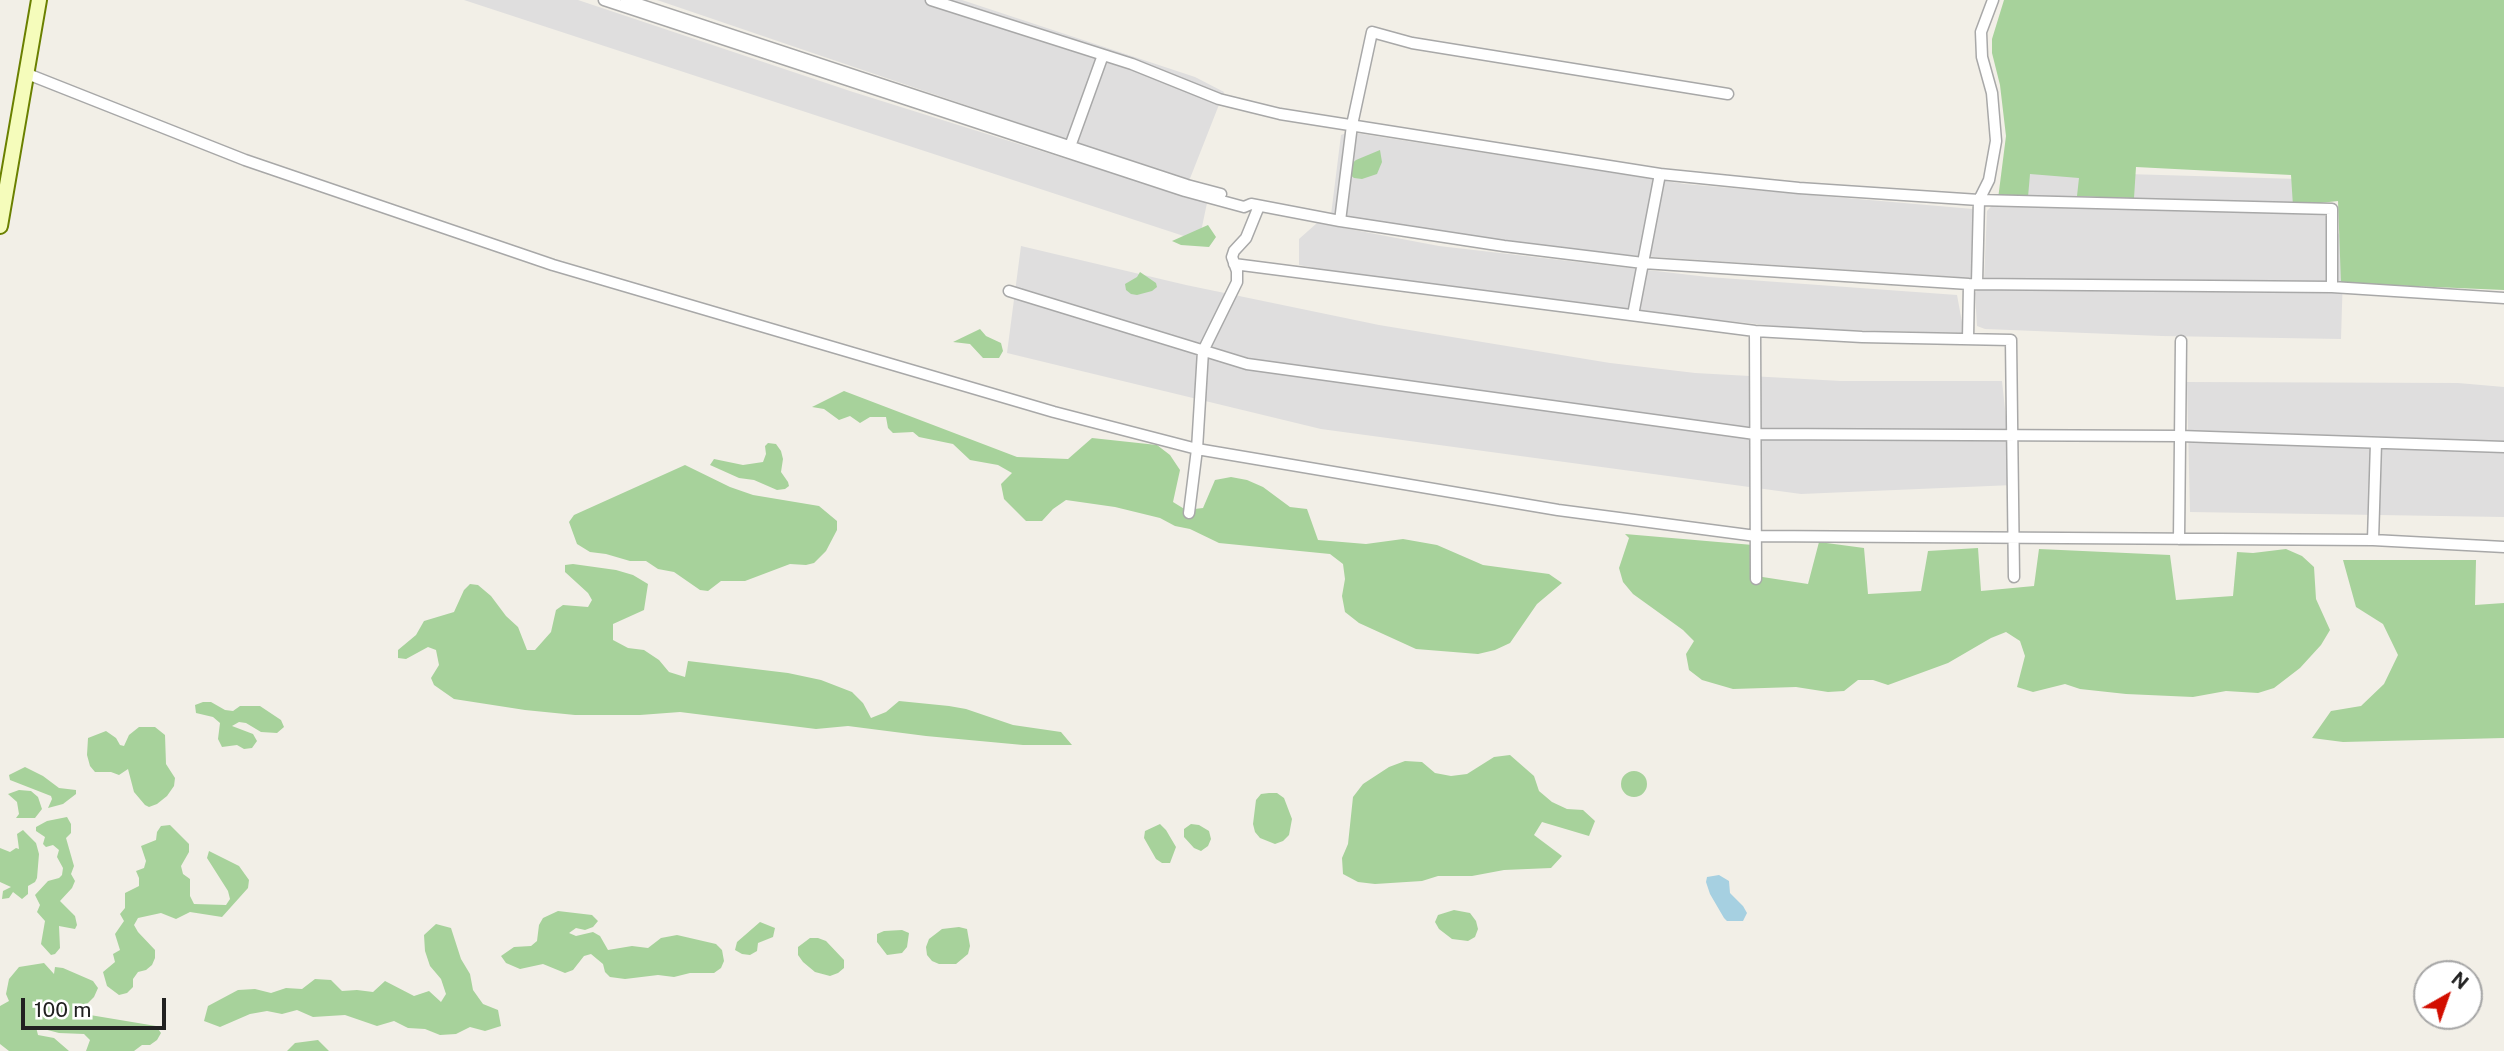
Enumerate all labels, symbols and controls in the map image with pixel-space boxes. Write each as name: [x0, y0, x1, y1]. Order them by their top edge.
north arrow: [2413, 960, 2483, 1030]
text: N: [2447, 967, 2473, 994]
scale bar: [24, 984, 170, 1028]
text: 100 m: [34, 997, 91, 1022]

